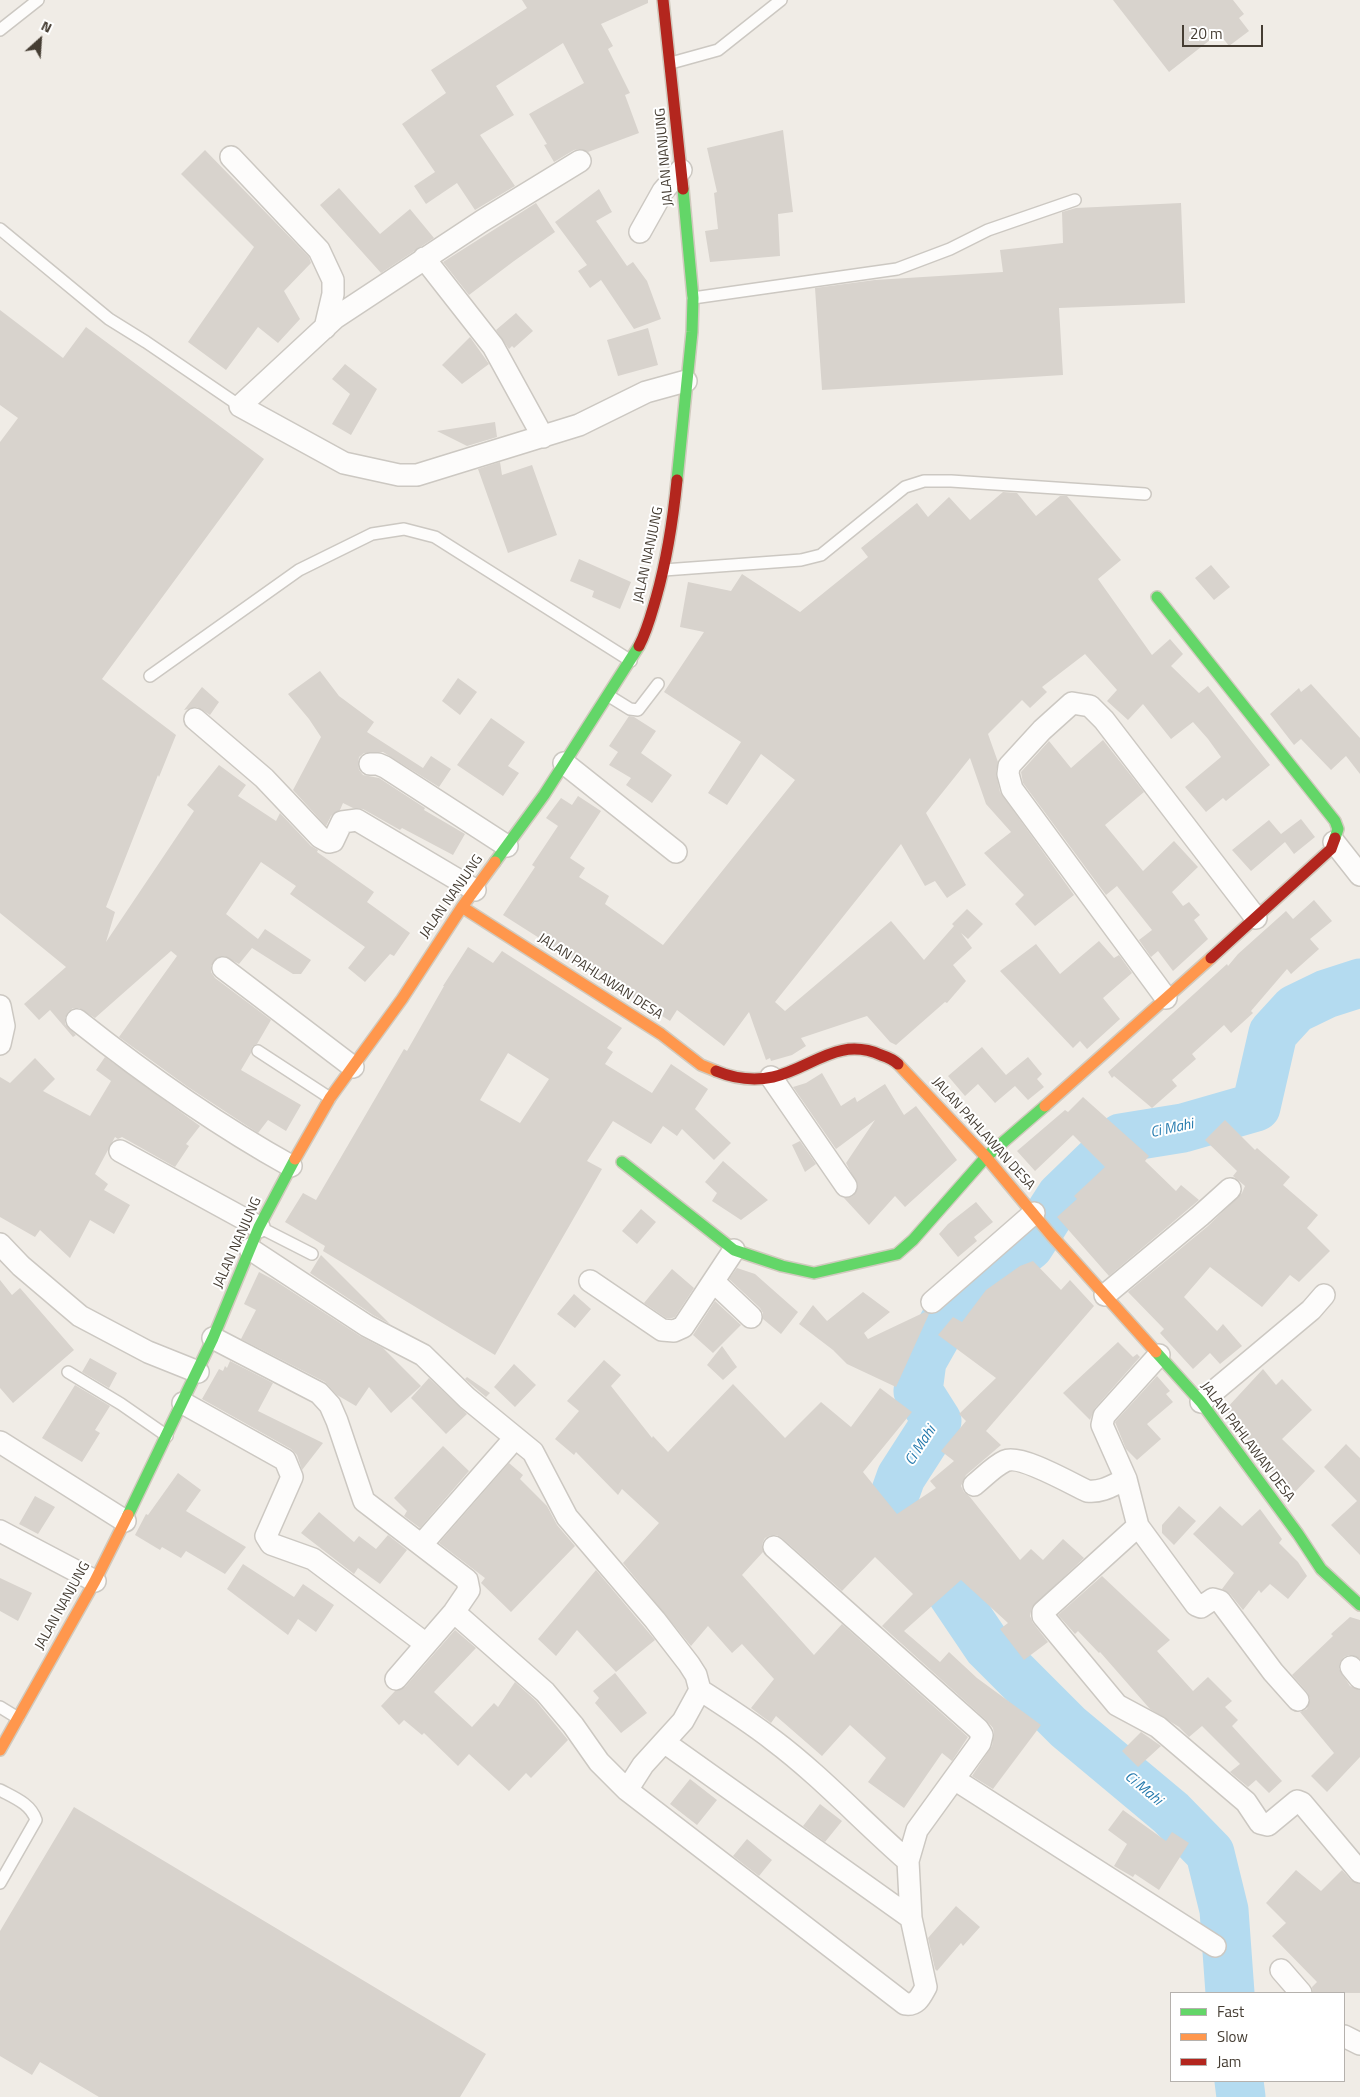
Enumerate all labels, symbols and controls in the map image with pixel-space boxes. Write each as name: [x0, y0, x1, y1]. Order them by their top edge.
north arrow: [15, 15, 65, 65]
text: N: [38, 15, 56, 38]
scale bar: [1185, 15, 1266, 47]
text: 20 m: [1190, 22, 1223, 45]
street label: JALAN NANJUNG: [652, 107, 678, 207]
street label: JALAN NANJUNG: [631, 505, 667, 605]
street label: JALAN NANJUNG: [417, 852, 487, 942]
street label: JALAN PAHLAWAN DESA: [534, 930, 666, 1024]
street label: JALAN PAHLAWAN DESA: [928, 1074, 1038, 1194]
water label: Ci Mahi: [1149, 1116, 1195, 1142]
street label: JALAN NANJUNG: [210, 1195, 266, 1291]
street label: JALAN PAHLAWAN DESA: [1196, 1379, 1298, 1505]
water label: Ci Mahi: [902, 1423, 940, 1469]
street label: JALAN NANJUNG: [32, 1559, 94, 1653]
water label: Ci Mahi: [1120, 1768, 1166, 1810]
legend: [1170, 1992, 1345, 2082]
text: Fast: [1217, 2000, 1244, 2023]
text: Slow: [1217, 2025, 1248, 2048]
text: Jam: [1217, 2050, 1241, 2073]

